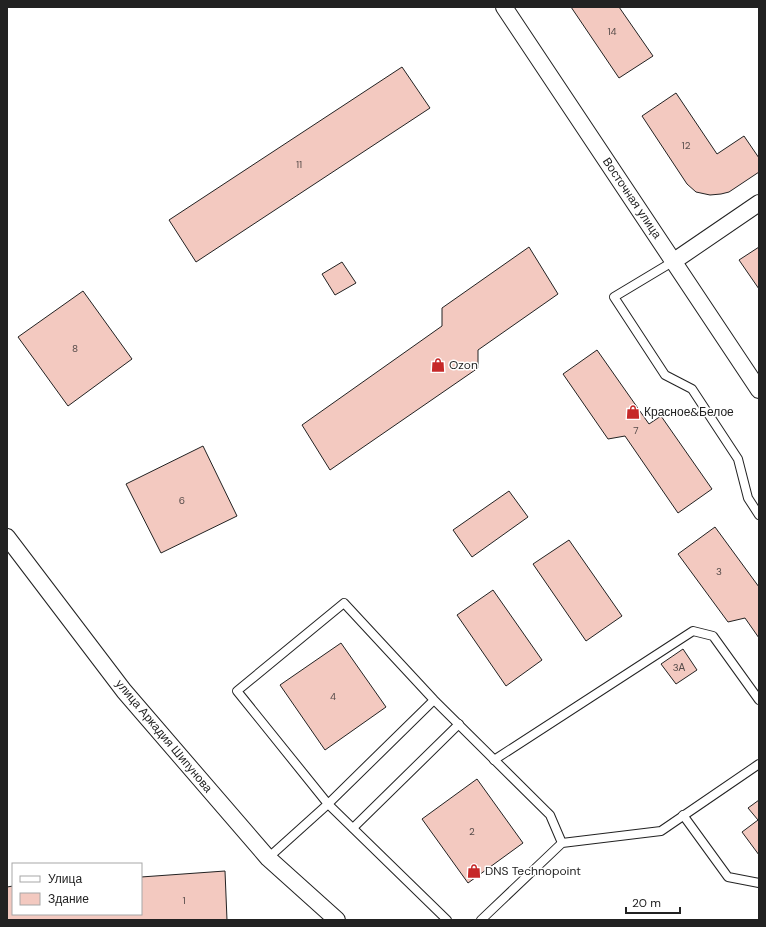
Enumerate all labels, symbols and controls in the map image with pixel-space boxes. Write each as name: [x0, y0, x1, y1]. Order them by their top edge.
house number: 14: [607, 25, 617, 38]
house number: 12: [682, 139, 691, 152]
street label: Восточная улица: [599, 154, 665, 242]
house number: 11: [296, 158, 302, 171]
house number: 8: [72, 342, 78, 355]
shop icon: Ozon: [430, 357, 446, 373]
place label: Ozon: [449, 357, 478, 373]
shop icon: Красное&Белое: [625, 404, 641, 420]
place label: Красное&Белое: [644, 404, 734, 420]
house number: 7: [633, 424, 639, 437]
house number: 6: [179, 494, 185, 507]
house number: 3: [716, 565, 722, 578]
house number: 3А: [673, 661, 686, 674]
street label: улица Аркадия Шипунова: [112, 676, 216, 796]
house number: 4: [330, 690, 336, 703]
house number: 2: [469, 825, 475, 838]
legend: [12, 863, 142, 915]
shop icon: DNS Technopoint: [466, 863, 482, 879]
place label: DNS Technopoint: [485, 863, 581, 879]
text: Улица: [48, 871, 82, 887]
scale bar: [626, 889, 680, 915]
text: Здание: [48, 891, 89, 907]
house number: 1: [182, 894, 186, 907]
text: 20 m: [632, 895, 661, 911]

